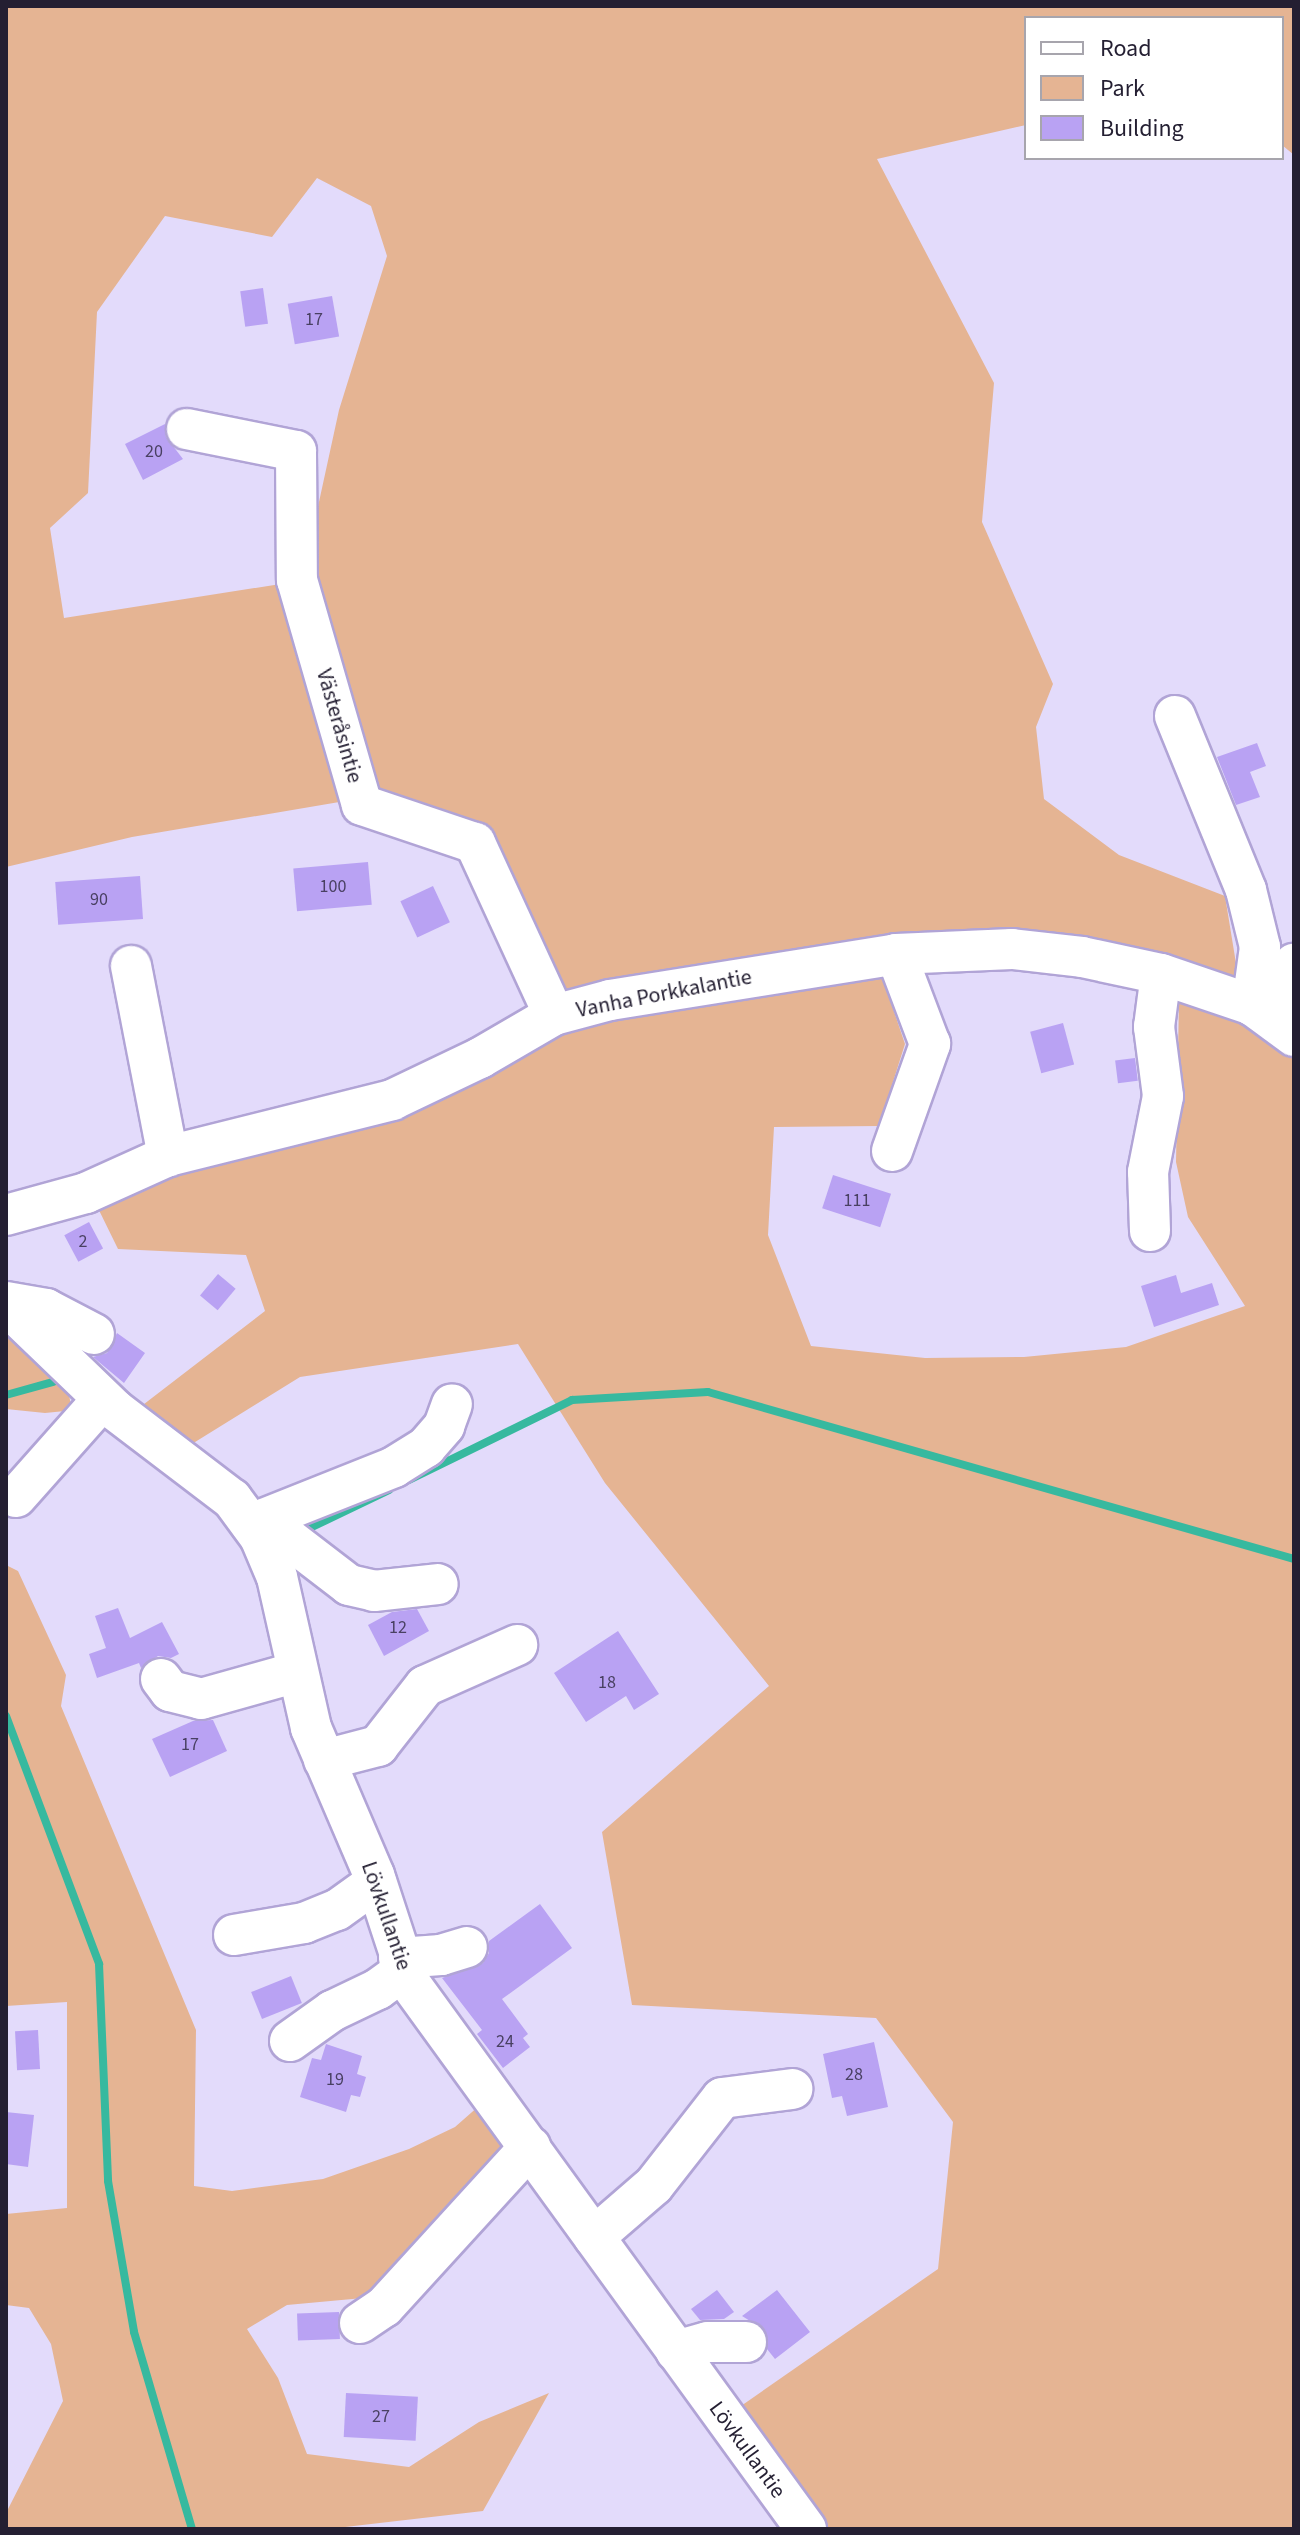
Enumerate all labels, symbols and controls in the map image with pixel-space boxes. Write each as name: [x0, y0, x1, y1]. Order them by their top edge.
legend: [1024, 16, 1284, 160]
text: Road: [1100, 31, 1152, 66]
text: Park: [1100, 71, 1145, 106]
text: Building: [1100, 111, 1184, 146]
house number: 17: [305, 309, 323, 331]
house number: 20: [145, 441, 163, 463]
street label: Västeråsintie: [310, 666, 368, 786]
house number: 100: [320, 876, 346, 898]
house number: 90: [90, 889, 108, 911]
street label: Vanha Porkkalantie: [574, 964, 754, 1024]
house number: 111: [844, 1190, 870, 1212]
house number: 2: [79, 1231, 87, 1253]
house number: 12: [389, 1617, 407, 1639]
house number: 18: [598, 1672, 616, 1694]
house number: 17: [181, 1734, 199, 1756]
street label: Lövkullantie: [355, 1858, 417, 1974]
house number: 24: [496, 2031, 514, 2053]
house number: 28: [845, 2064, 863, 2086]
house number: 19: [326, 2069, 344, 2091]
street label: Lövkullantie: [703, 2396, 791, 2504]
house number: 27: [372, 2406, 390, 2428]

